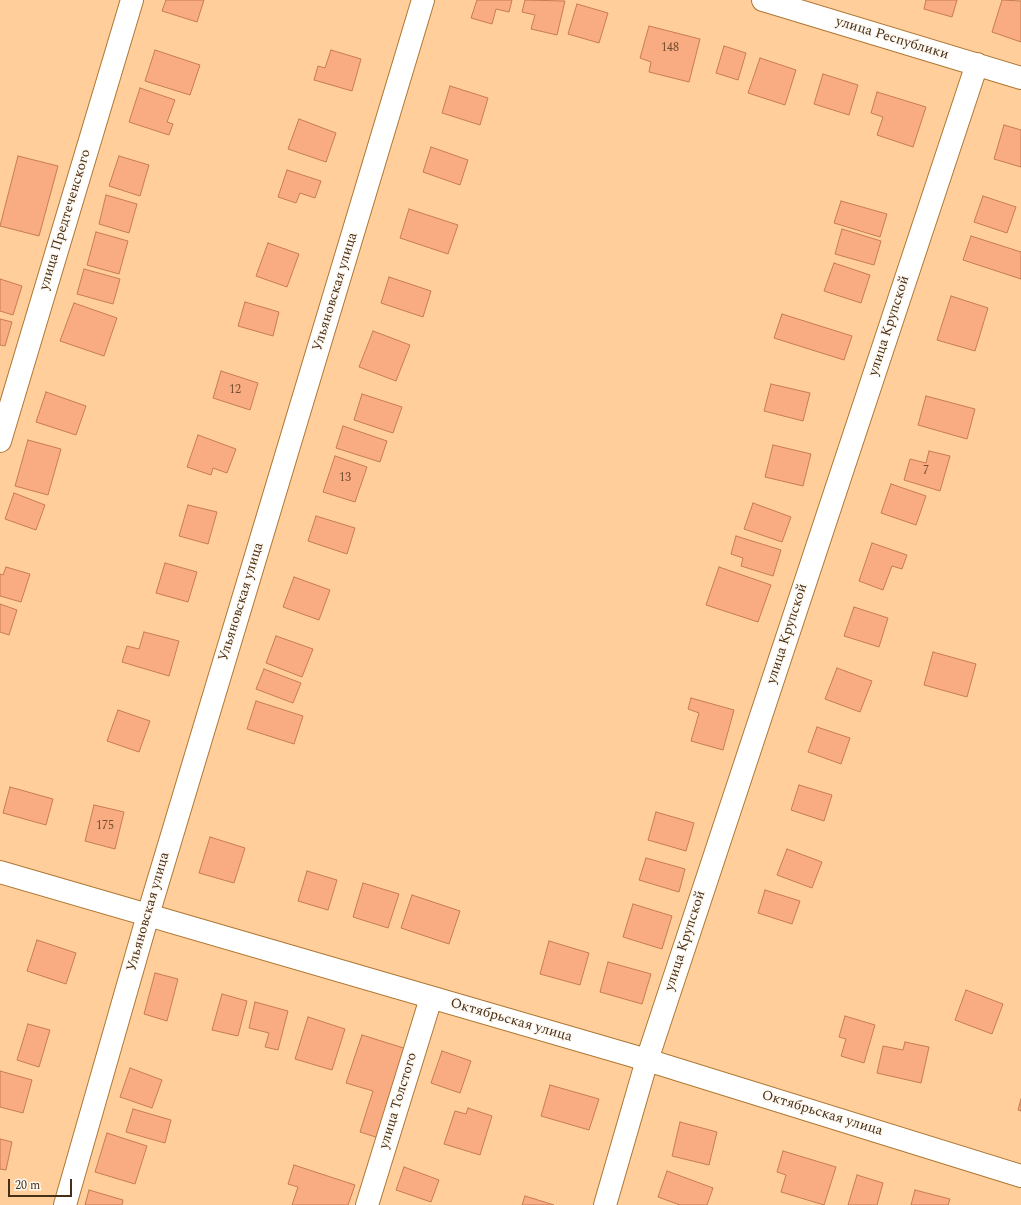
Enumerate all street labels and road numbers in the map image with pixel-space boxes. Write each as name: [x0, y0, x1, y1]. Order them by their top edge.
street label: улица Республики: [833, 14, 951, 64]
street label: улица Предтеченского: [37, 147, 95, 293]
street label: Ульяновская улица: [310, 231, 362, 353]
street label: улица Крупской: [866, 274, 914, 378]
street label: Ульяновская улица: [216, 541, 268, 663]
street label: улица Крупской: [764, 582, 812, 686]
street label: Ульяновская улица: [124, 850, 174, 974]
street label: улица Крупской: [662, 889, 710, 993]
street label: Октябрьская улица: [448, 996, 574, 1046]
street label: улица Толстого: [376, 1051, 422, 1151]
street label: Октябрьская улица: [759, 1088, 885, 1140]

